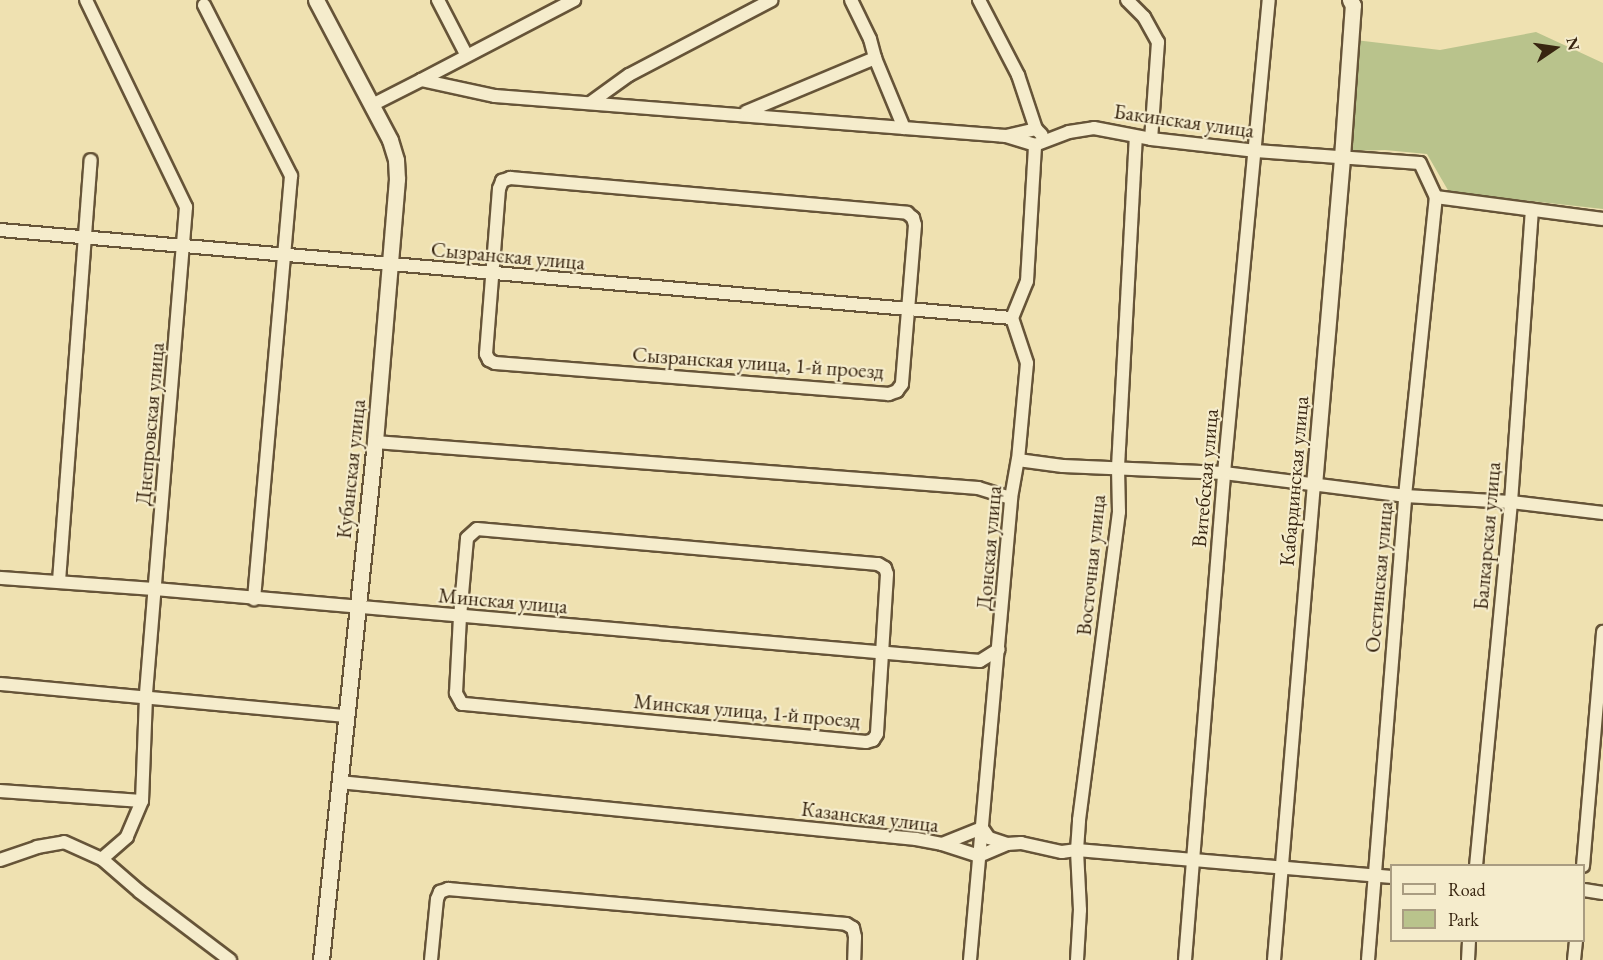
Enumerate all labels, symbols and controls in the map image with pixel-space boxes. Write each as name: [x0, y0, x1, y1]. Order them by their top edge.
north arrow: [1525, 18, 1585, 78]
text: N: [1561, 35, 1585, 53]
street label: Бакинская улица: [1112, 99, 1256, 143]
street label: Сызранская улица: [430, 237, 586, 275]
street label: Днепровская улица: [130, 341, 170, 507]
street label: Сызранская улица, 1-й проезд: [631, 342, 885, 384]
street label: Кабардинская улица: [1274, 395, 1314, 567]
street label: Кубанская улица: [331, 398, 371, 540]
street label: Витебская улица: [1186, 408, 1224, 548]
street label: Балкарская улица: [1468, 461, 1506, 611]
street label: Донская улица: [971, 485, 1007, 611]
street label: Восточная улица: [1071, 493, 1111, 637]
street label: Осетинская улица: [1360, 500, 1398, 654]
street label: Минская улица: [437, 583, 569, 619]
street label: Минская улица, 1-й проезд: [633, 689, 861, 733]
street label: Казанская улица: [800, 796, 940, 838]
legend: [1390, 864, 1585, 942]
text: Road: [1448, 878, 1486, 901]
text: Park: [1448, 908, 1479, 931]

